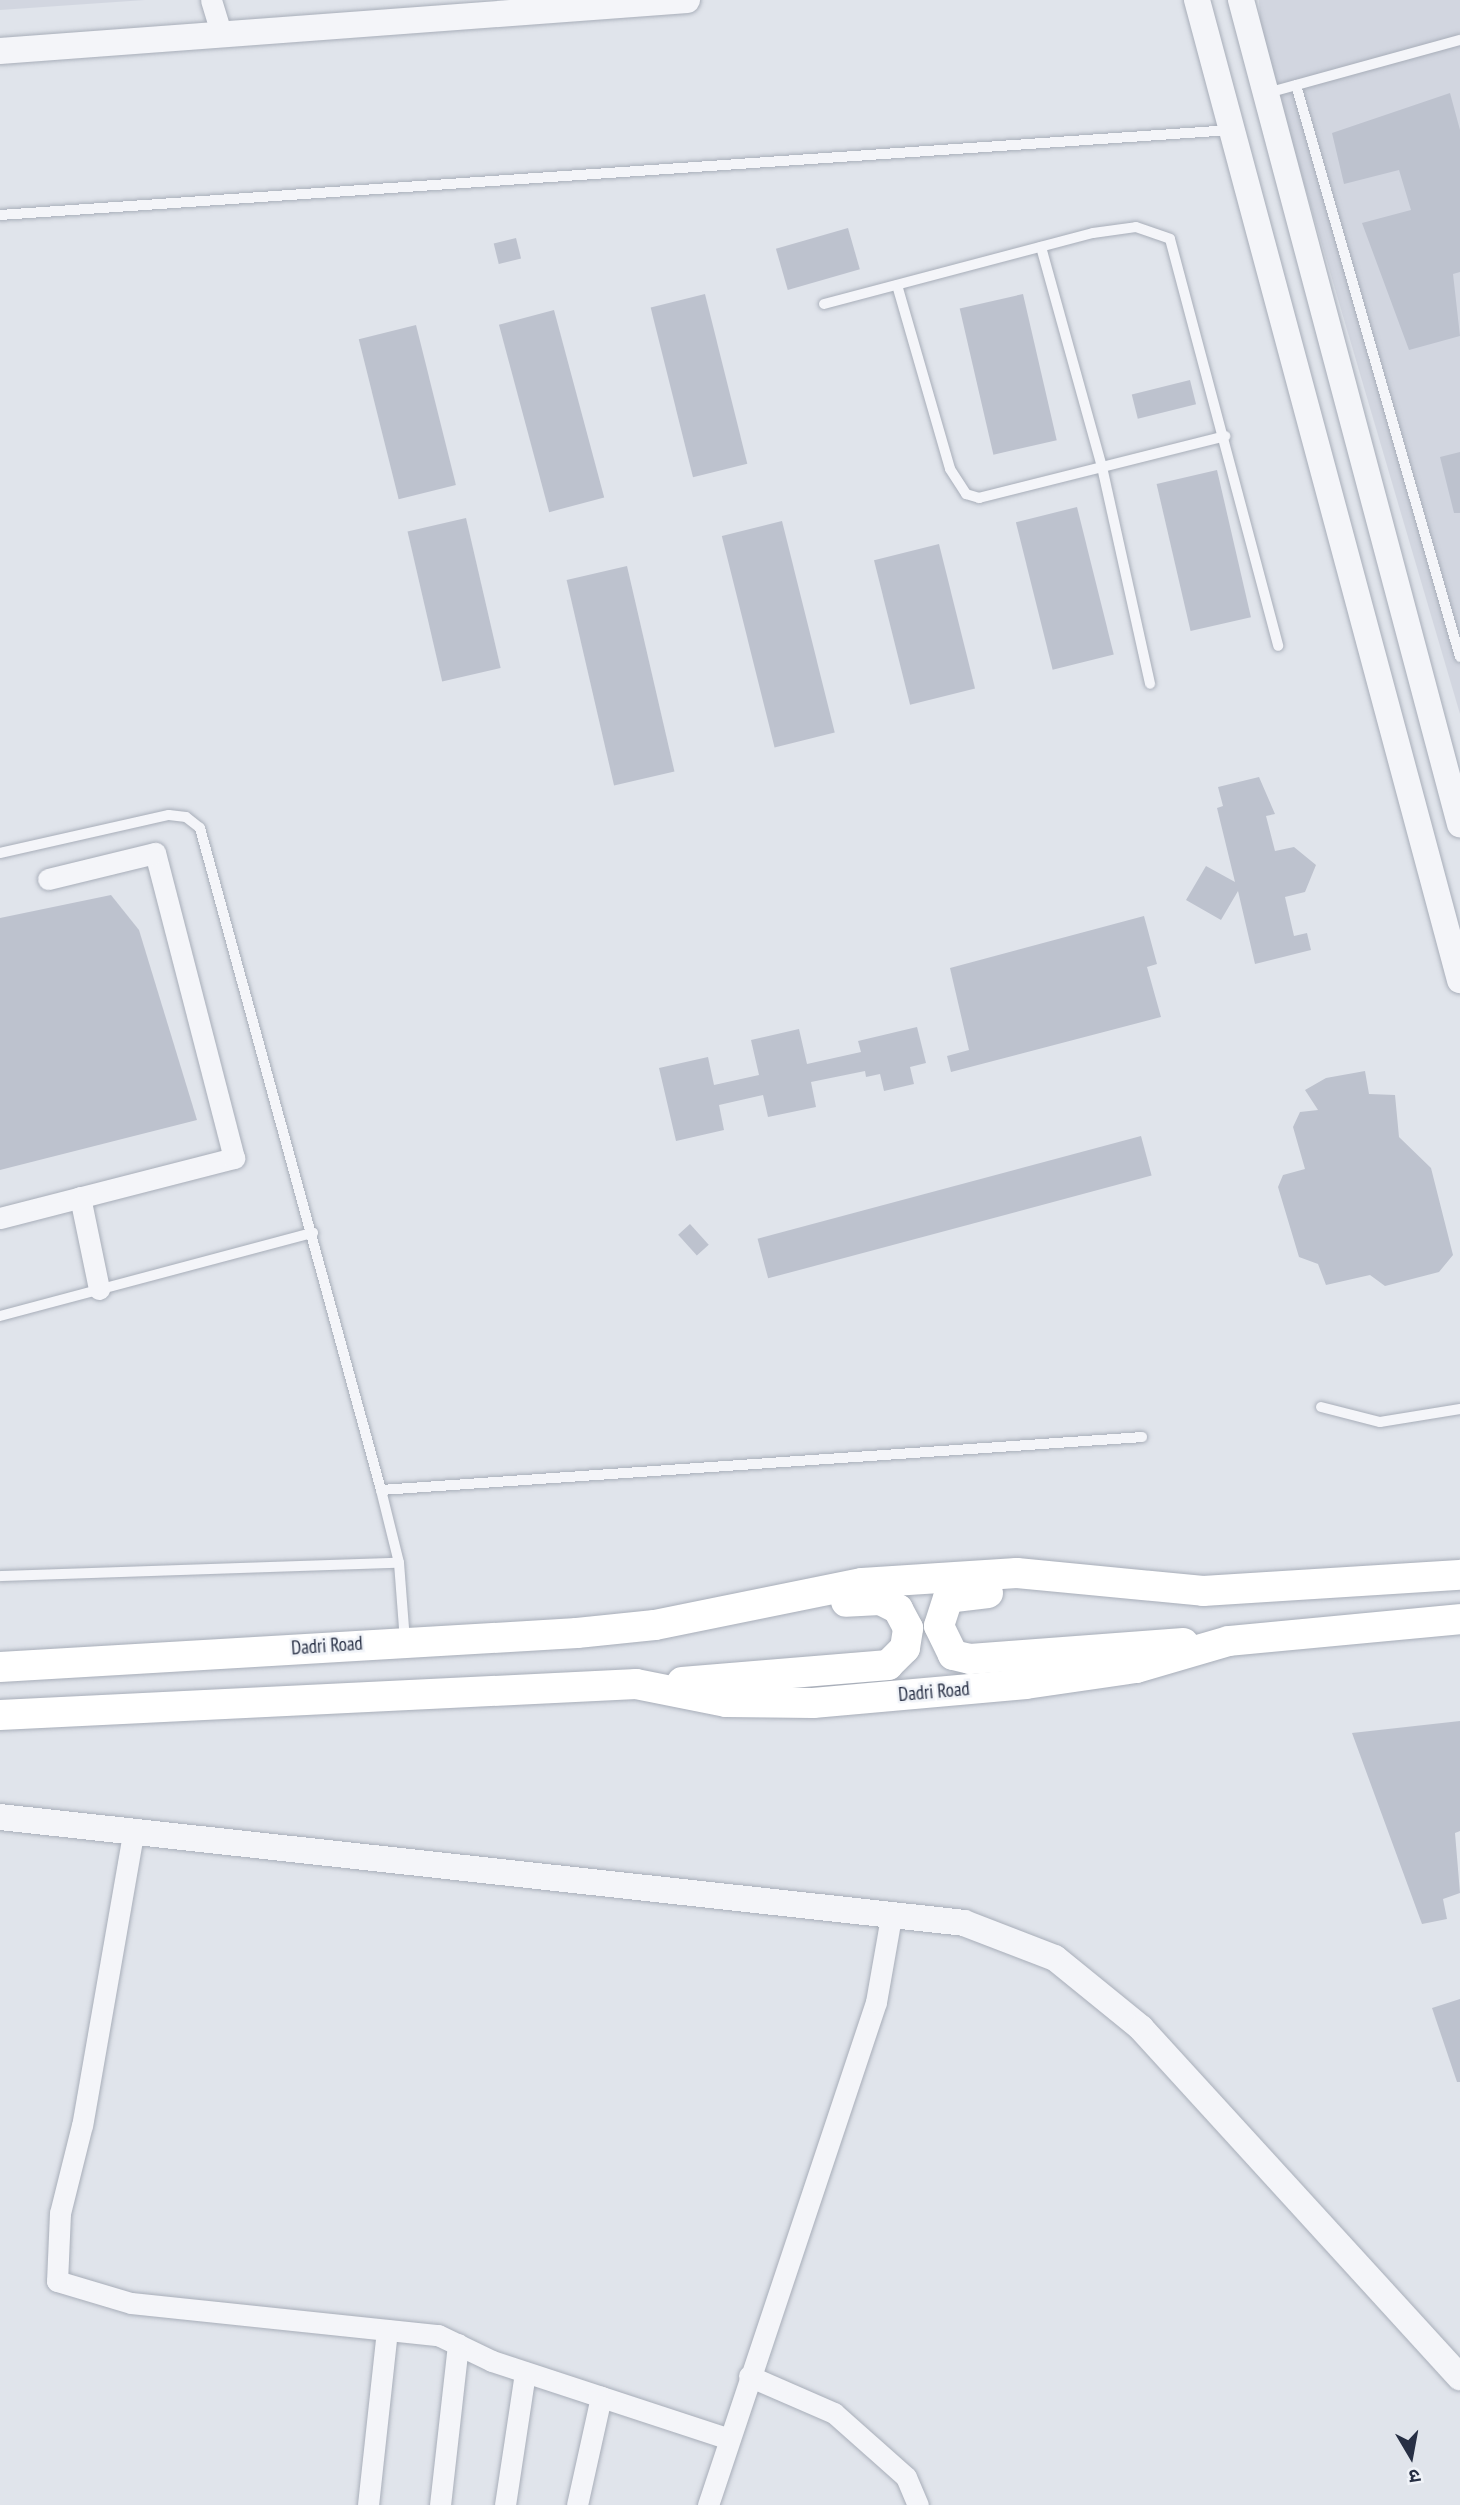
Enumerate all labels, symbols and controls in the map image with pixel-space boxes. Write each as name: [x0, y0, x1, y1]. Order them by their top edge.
street label: Dadri Road: [291, 1632, 363, 1660]
street label: Dadri Road: [897, 1678, 971, 1706]
north arrow: [1376, 2421, 1446, 2491]
text: उ: [1407, 2464, 1422, 2489]

